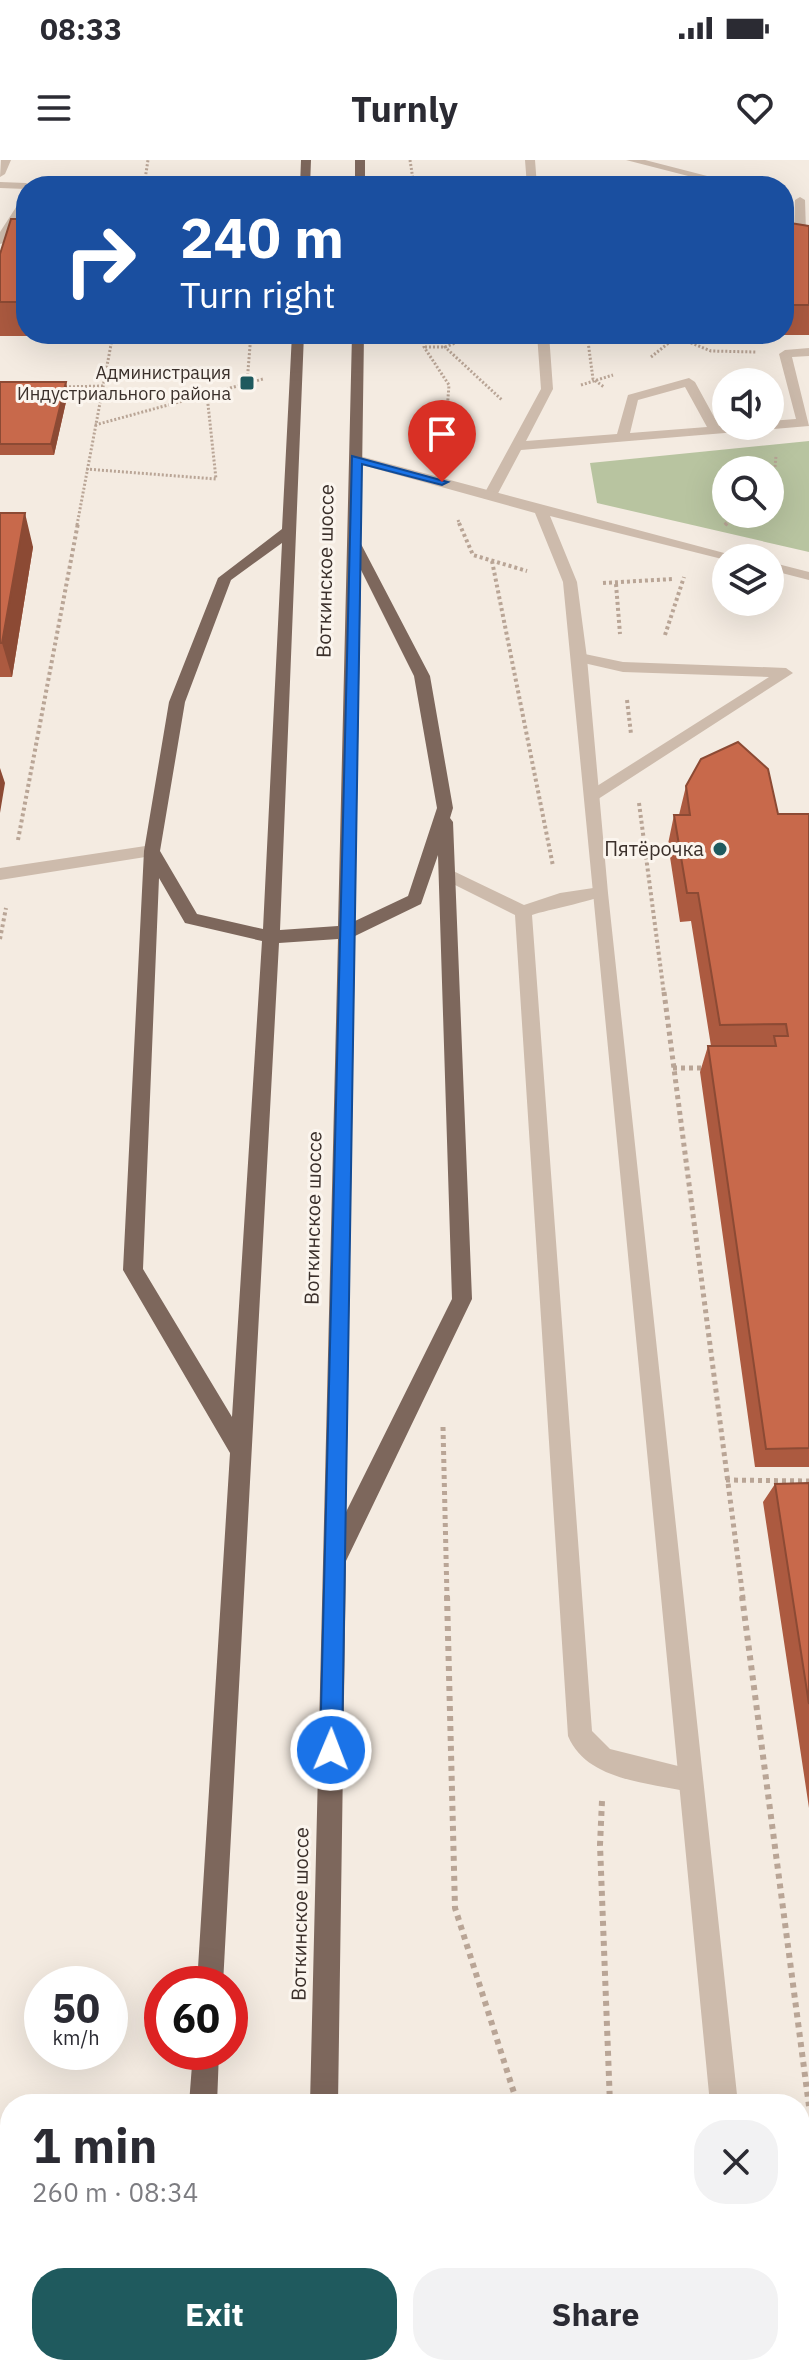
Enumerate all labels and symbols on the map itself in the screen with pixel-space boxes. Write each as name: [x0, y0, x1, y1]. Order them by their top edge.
place label: Администрация Индустриального района: [17, 361, 231, 405]
marker: Администрация Индустриального района: [238, 374, 256, 392]
pin: [408, 400, 476, 482]
street label: Воткинское шоссе: [309, 484, 340, 658]
place label: Пятёрочка: [604, 835, 704, 862]
marker: Пятёрочка: [711, 840, 729, 858]
street label: Воткинское шоссе: [297, 1131, 328, 1305]
position arrow: [289, 1708, 373, 1792]
street label: Воткинское шоссе: [284, 1827, 315, 2001]
speed limit sign: 60: [144, 1966, 248, 2070]

